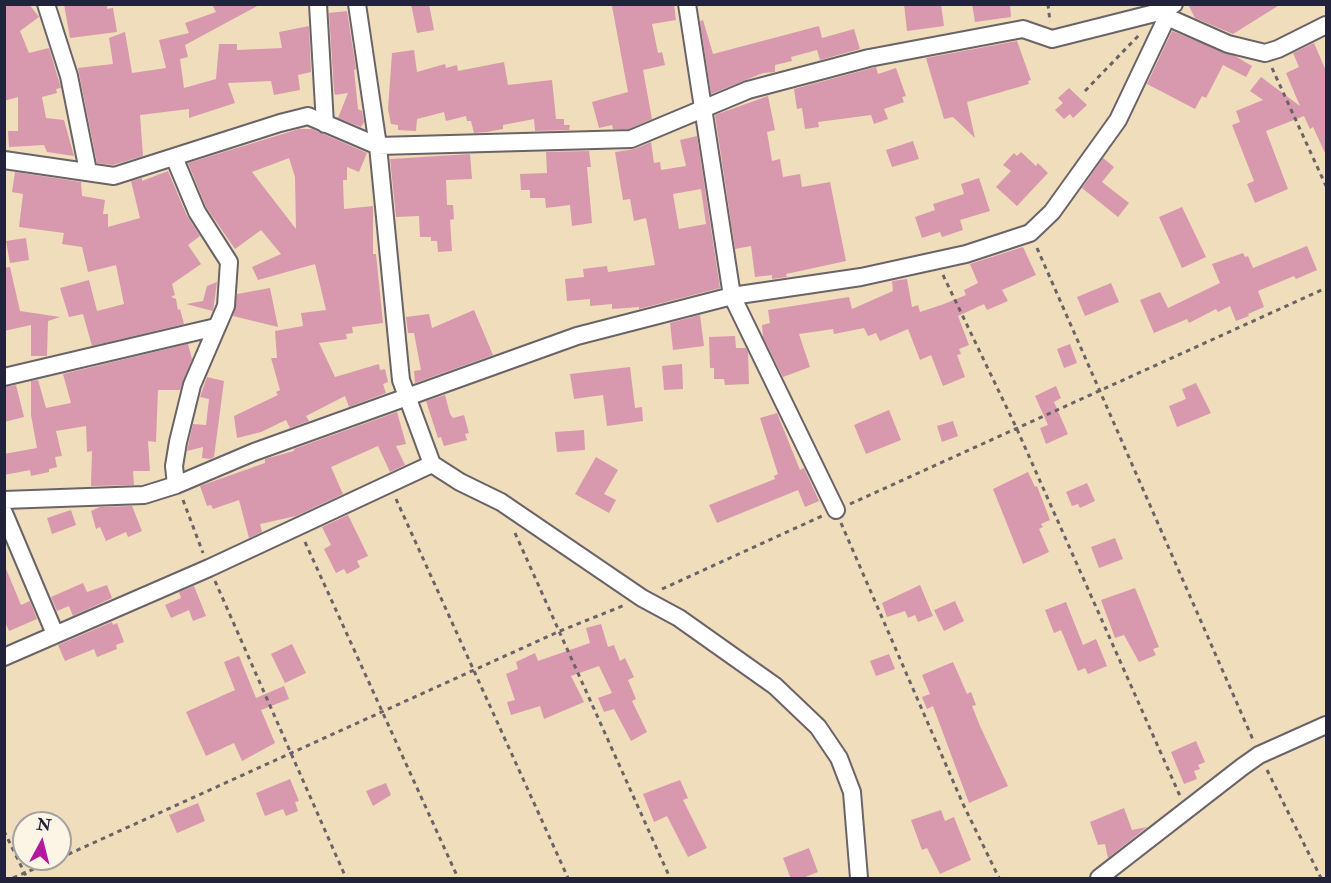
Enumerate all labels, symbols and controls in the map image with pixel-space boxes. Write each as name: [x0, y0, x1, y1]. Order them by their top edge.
north arrow: [12, 811, 72, 871]
text: N: [36, 814, 52, 836]

